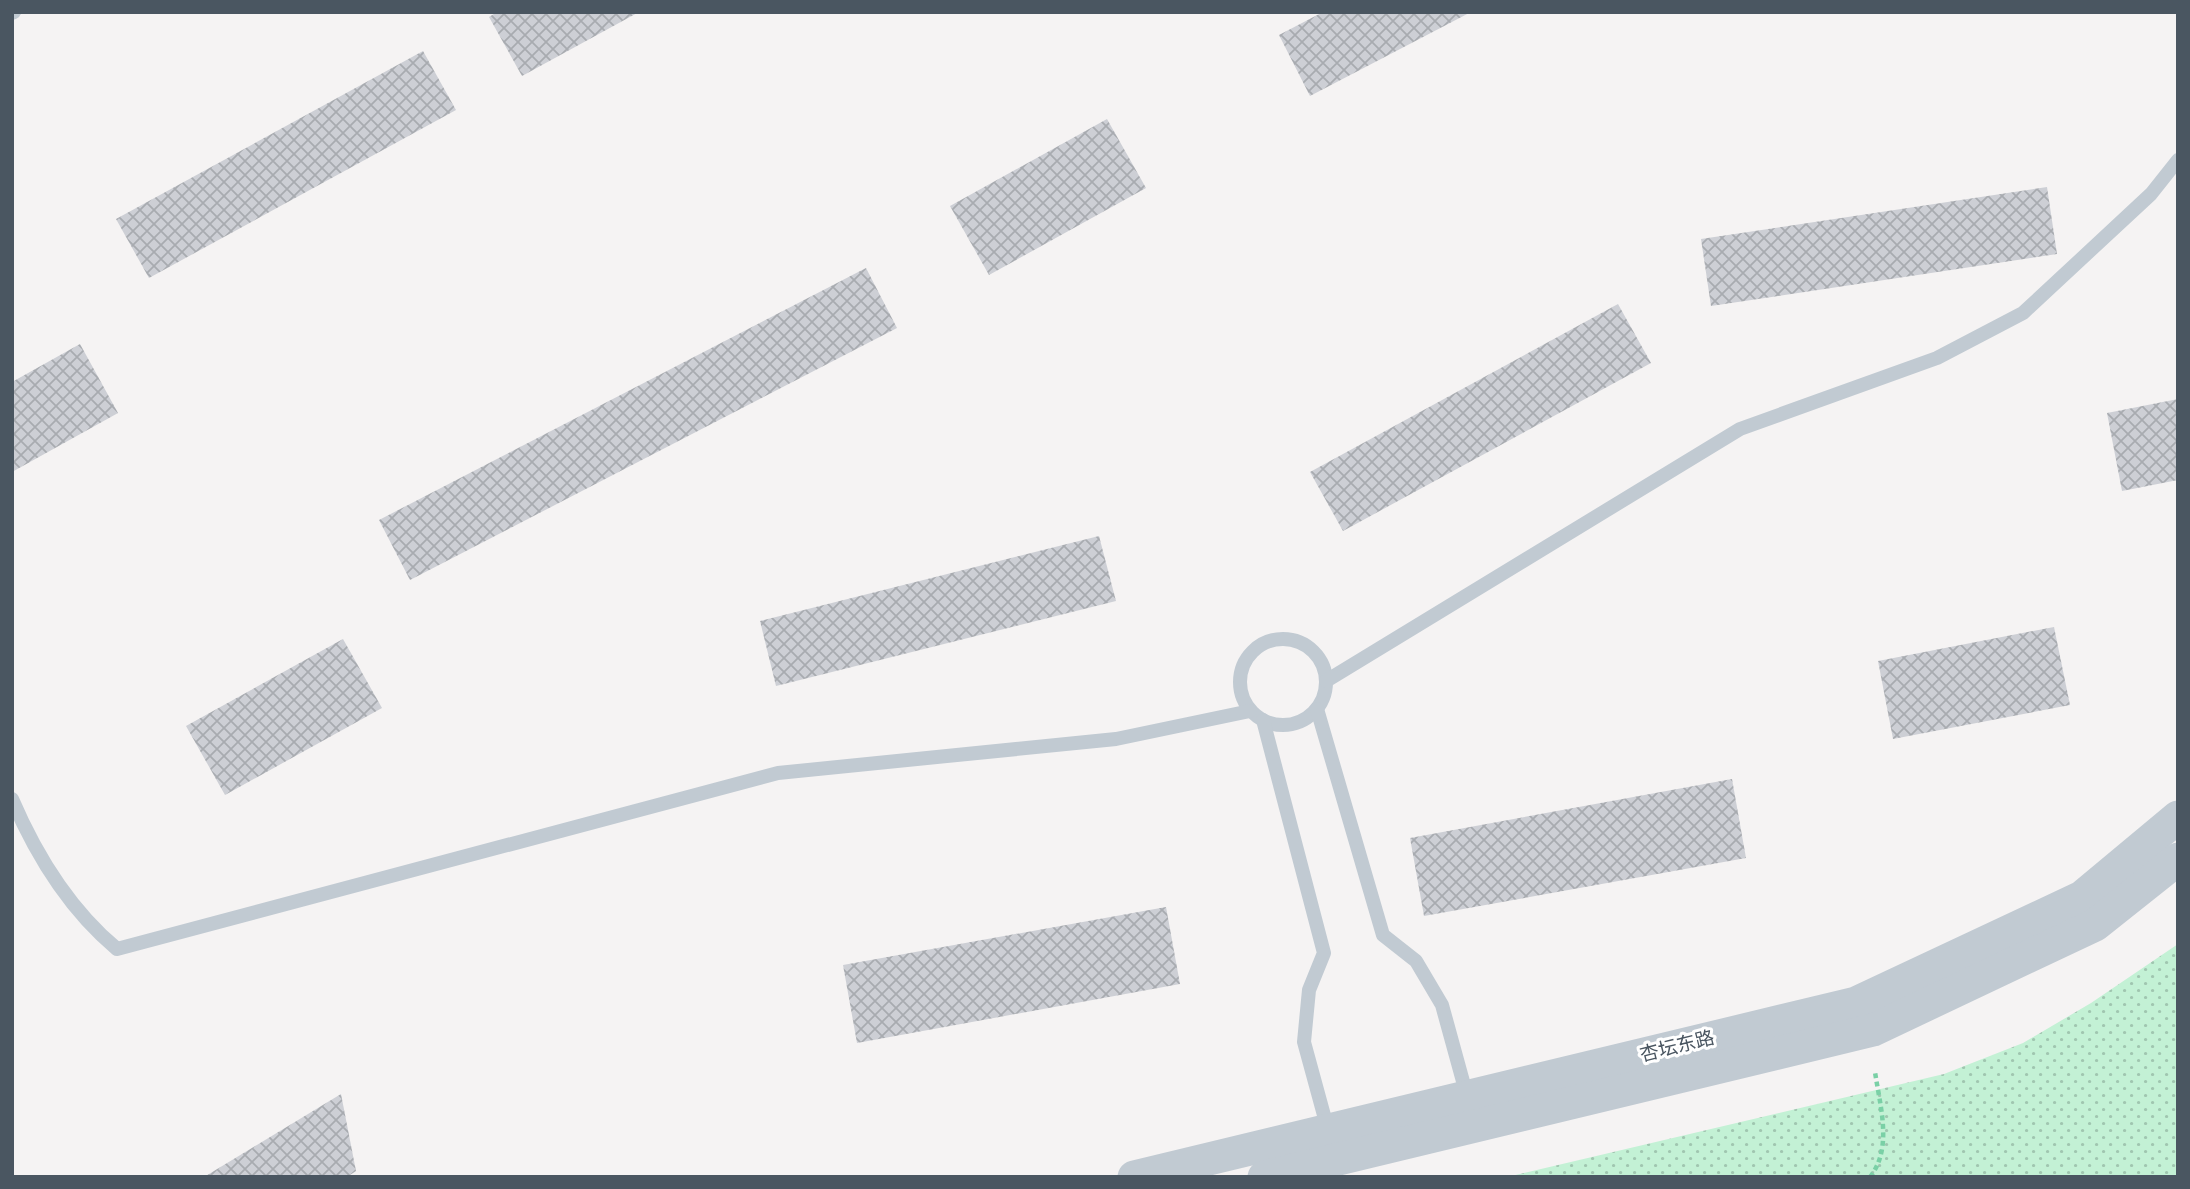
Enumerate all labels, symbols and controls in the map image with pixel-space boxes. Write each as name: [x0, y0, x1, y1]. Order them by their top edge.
street label: 杏坛东路: [1637, 1026, 1717, 1066]

